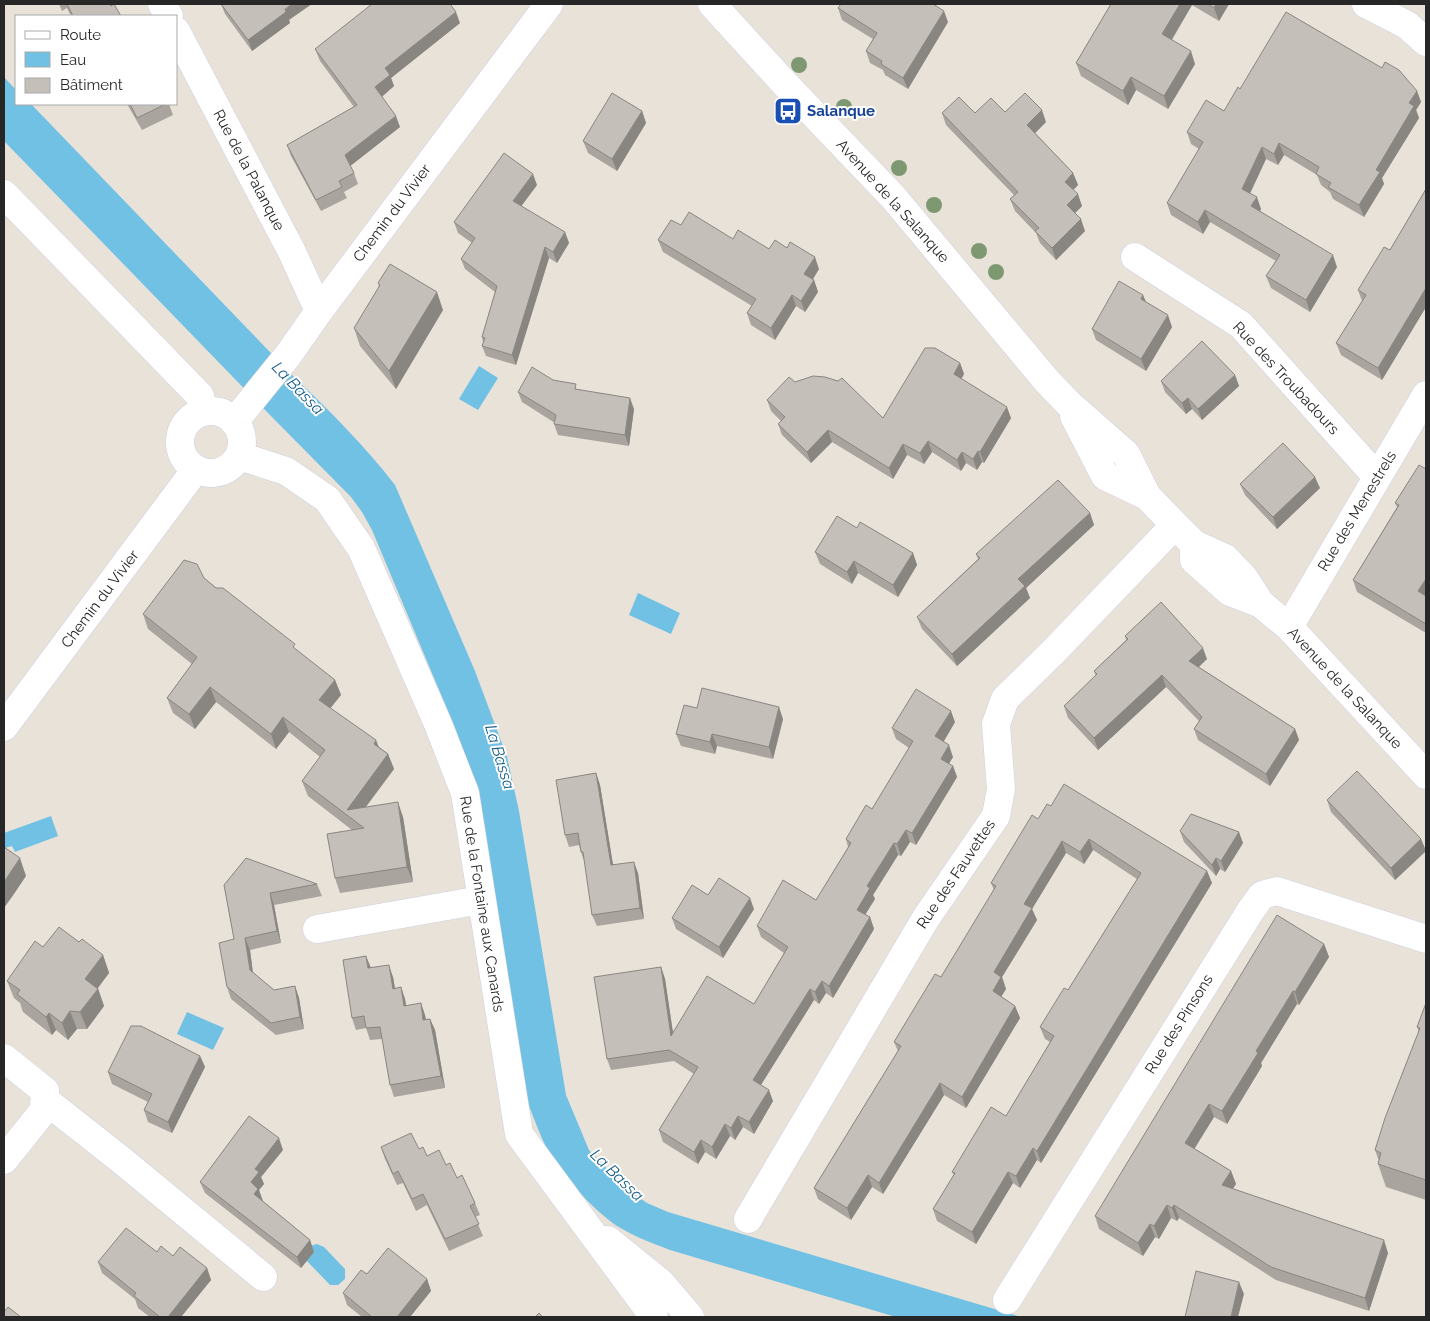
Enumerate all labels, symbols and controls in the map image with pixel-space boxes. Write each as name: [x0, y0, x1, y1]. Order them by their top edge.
legend: [15, 15, 178, 105]
text: Route: [60, 26, 101, 44]
text: Eau: [60, 51, 86, 69]
text: Bâtiment: [60, 76, 123, 94]
bus stop icon: Salanque: [773, 96, 803, 126]
place label: Salanque: [807, 102, 875, 120]
street label: Rue de la Palanque: [209, 106, 289, 234]
street label: Avenue de la Salanque: [833, 136, 953, 267]
street label: Chemin du Vivier: [349, 160, 435, 265]
street label: Rue des Troubadours: [1229, 318, 1343, 438]
water label: La Bassa: [268, 357, 328, 419]
street label: Rue des Menestrels: [1314, 448, 1400, 574]
street label: Chemin du Vivier: [57, 546, 143, 651]
street label: Avenue de la Salanque: [1284, 623, 1406, 753]
water label: La Bassa: [481, 722, 519, 792]
street label: Rue de la Fontaine aux Canards: [456, 795, 508, 1013]
street label: Rue des Fauvettes: [913, 816, 999, 932]
street label: Rue des Pinsons: [1141, 971, 1217, 1077]
water label: La Bassa: [586, 1145, 648, 1205]

